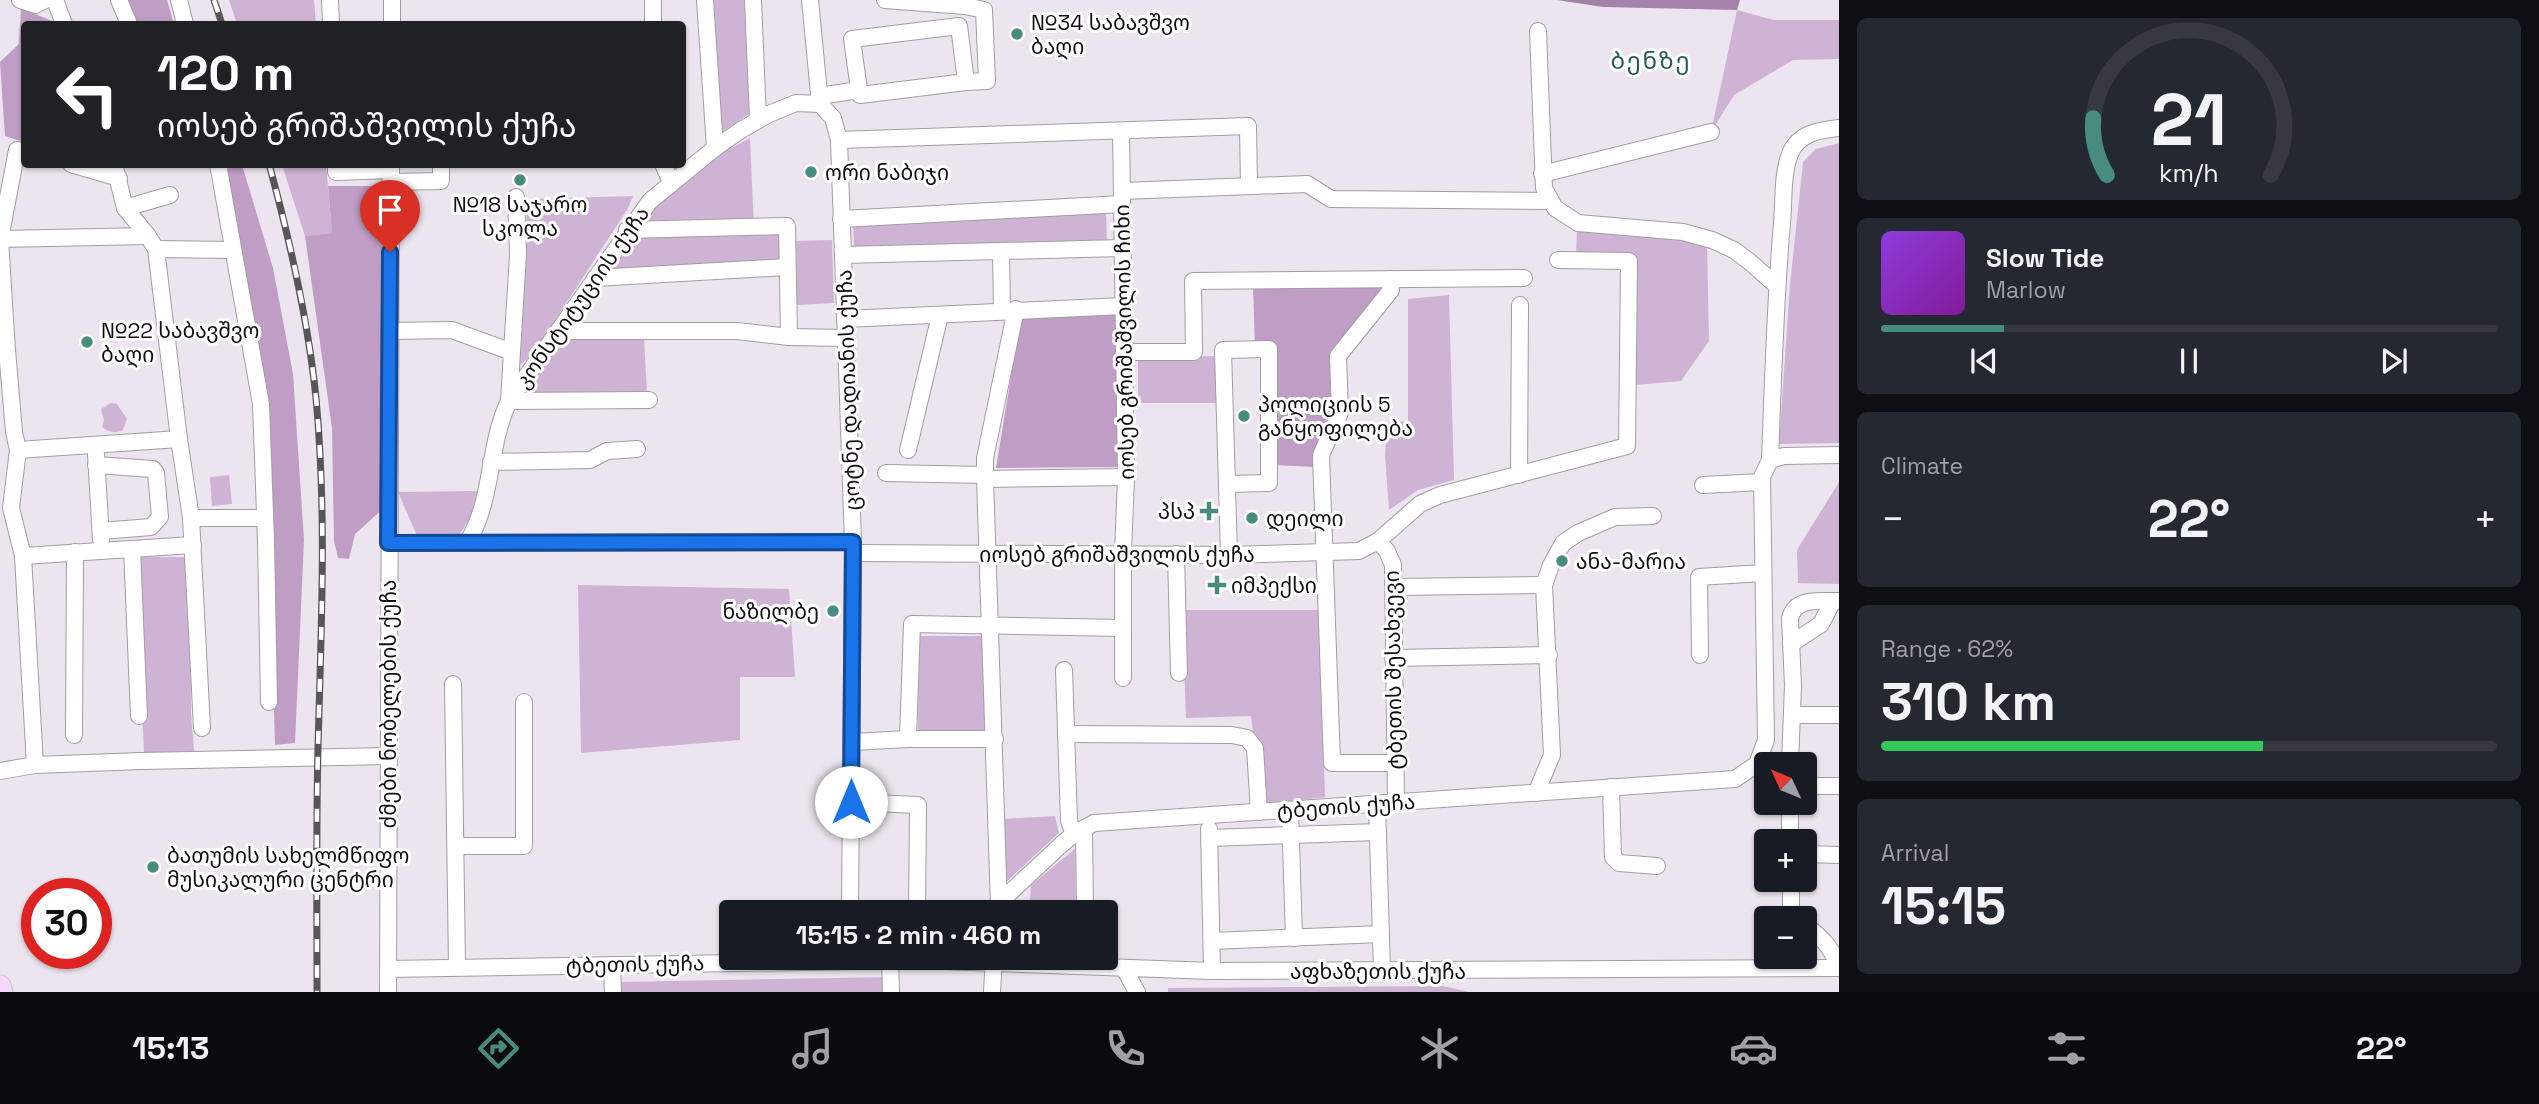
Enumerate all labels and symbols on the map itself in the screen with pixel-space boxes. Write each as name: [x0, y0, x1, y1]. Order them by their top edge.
place label: №34 საბავშვო ბაღი: [1031, 9, 1190, 60]
marker: №34 საბავშვო ბაღი: [1009, 26, 1025, 42]
district label: ბენზე: [1610, 45, 1692, 76]
place label: ორი ნაბიჯი: [825, 159, 949, 186]
marker: ორი ნაბიჯი: [803, 164, 819, 180]
marker: №18 საჯარო სკოლა: [512, 172, 528, 188]
pin: [360, 180, 420, 252]
place label: №18 საჯარო სკოლა: [453, 191, 587, 242]
street label: კონსტიტუციის ქუჩა: [509, 201, 655, 393]
street label: იოსებ გრიშაშვილის ჩიხი: [1108, 204, 1140, 480]
street label: ცოტნე დადიანის ქუჩა: [830, 269, 866, 511]
place label: №22 საბავშვო ბაღი: [101, 317, 260, 368]
marker: №22 საბავშვო ბაღი: [79, 334, 95, 350]
place label: პოლიციის 5 განყოფილება: [1258, 391, 1413, 442]
marker: პოლიციის 5 განყოფილება: [1236, 408, 1252, 424]
place label: პსპ: [1158, 498, 1195, 525]
marker: პსპ: [1201, 503, 1217, 519]
place label: დეილი: [1266, 505, 1344, 532]
marker: დეილი: [1244, 510, 1260, 526]
street label: იოსებ გრიშაშვილის ქუჩა: [979, 541, 1255, 568]
place label: ანა-მარია: [1576, 548, 1686, 575]
marker: ანა-მარია: [1554, 553, 1570, 569]
street label: ტბეთის შესახვევი: [1378, 570, 1408, 770]
place label: იმპექსი: [1231, 572, 1317, 599]
marker: იმპექსი: [1209, 577, 1225, 593]
street label: ძმები ნობელების ქუჩა: [375, 580, 402, 828]
place label: ნაზილბე: [722, 598, 819, 625]
marker: ნაზილბე: [825, 603, 841, 619]
north arrow: [1754, 752, 1816, 816]
position arrow: [814, 765, 888, 839]
street label: ტბეთის ქუჩა: [1276, 788, 1416, 824]
place label: ბათუმის სახელმწიფო მუსიკალური ცენტრი: [167, 842, 409, 893]
marker: ბათუმის სახელმწიფო მუსიკალური ცენტრი: [145, 859, 161, 875]
speed limit sign: 30: [21, 878, 112, 969]
street label: ტბეთის ქუჩა: [565, 949, 705, 979]
street label: აფხაზეთის ქუჩა: [1290, 958, 1466, 985]

